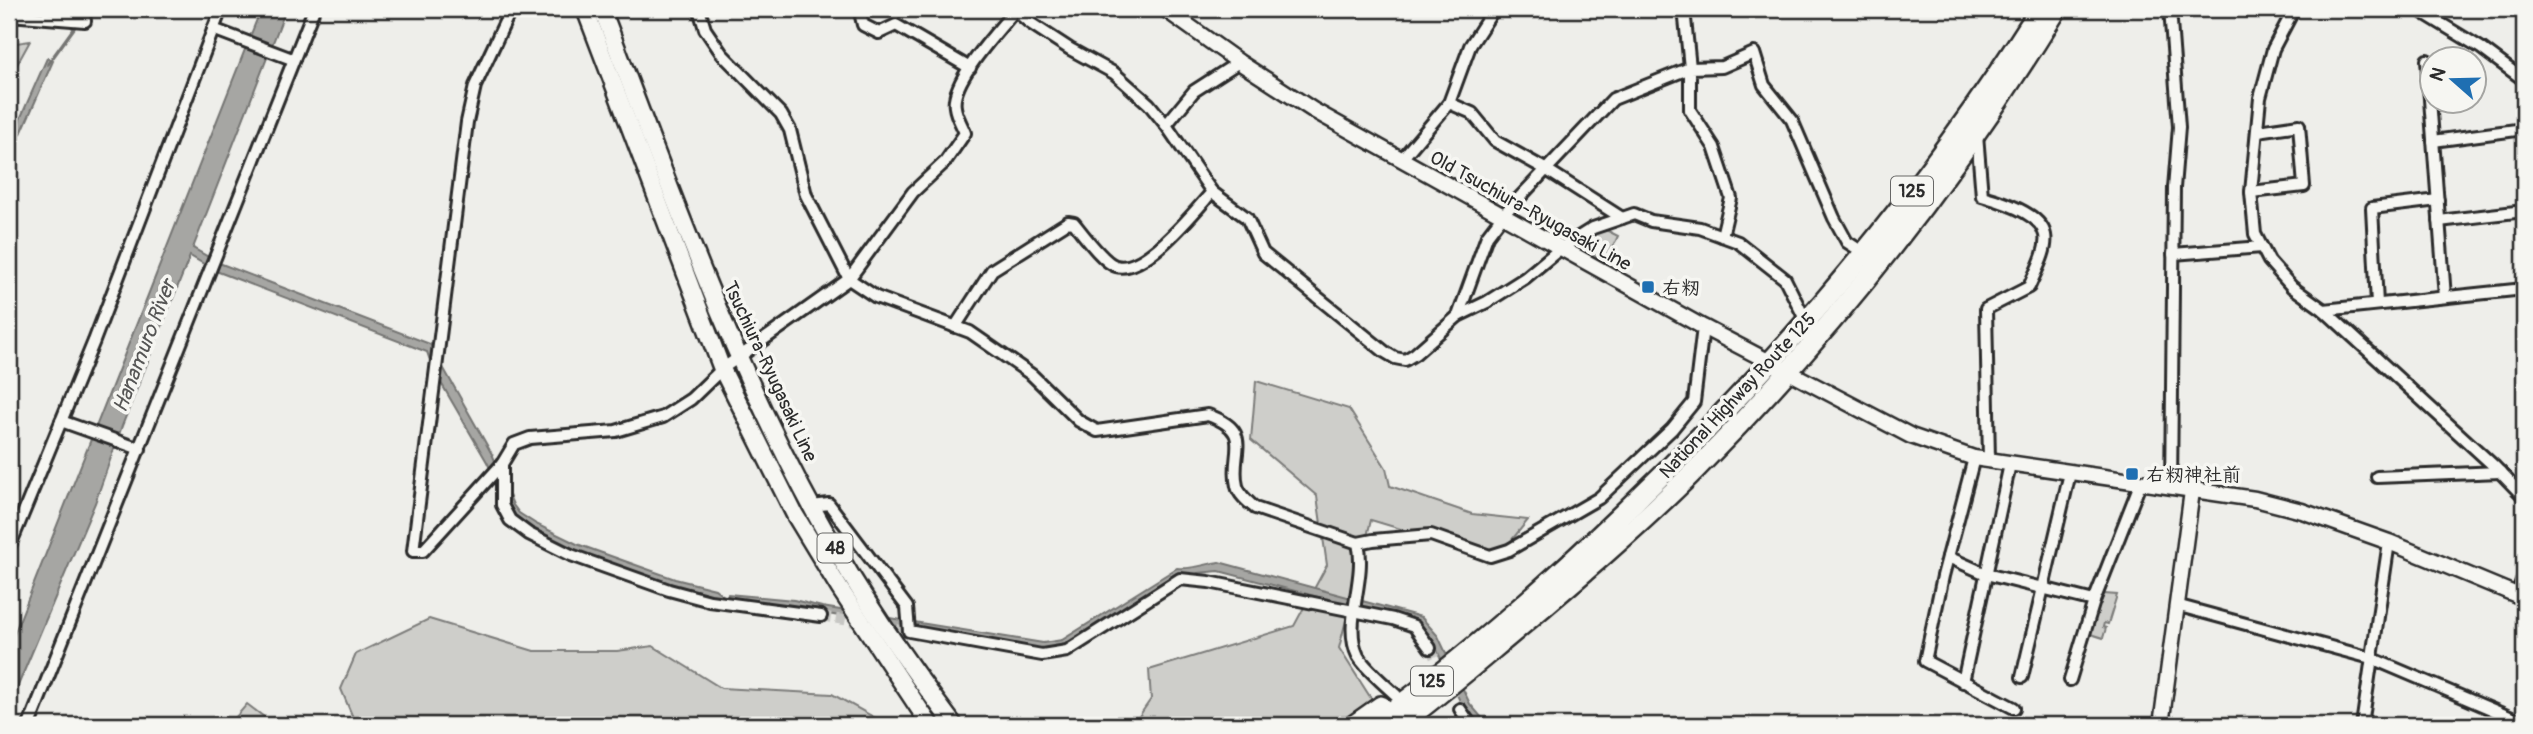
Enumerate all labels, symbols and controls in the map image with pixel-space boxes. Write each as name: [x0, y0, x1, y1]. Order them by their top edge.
north arrow: [2418, 46, 2488, 116]
text: N: [2424, 64, 2451, 85]
street label: Old Tsuchiura-Ryugasaki Line: [1426, 145, 1636, 277]
road number: 125: [1891, 176, 1933, 206]
water label: Hanamuro River: [107, 274, 183, 416]
place label: 右籾: [1662, 276, 1700, 300]
street label: Tsuchiura-Ryugasaki Line: [718, 277, 823, 466]
marker: 右籾: [1640, 279, 1656, 295]
street label: National Highway Route 125: [1654, 308, 1821, 484]
place label: 右籾神社前: [2146, 463, 2241, 487]
marker: 右籾神社前: [2124, 466, 2140, 482]
road number: 48: [818, 534, 852, 562]
road number: 125: [1411, 666, 1453, 696]

